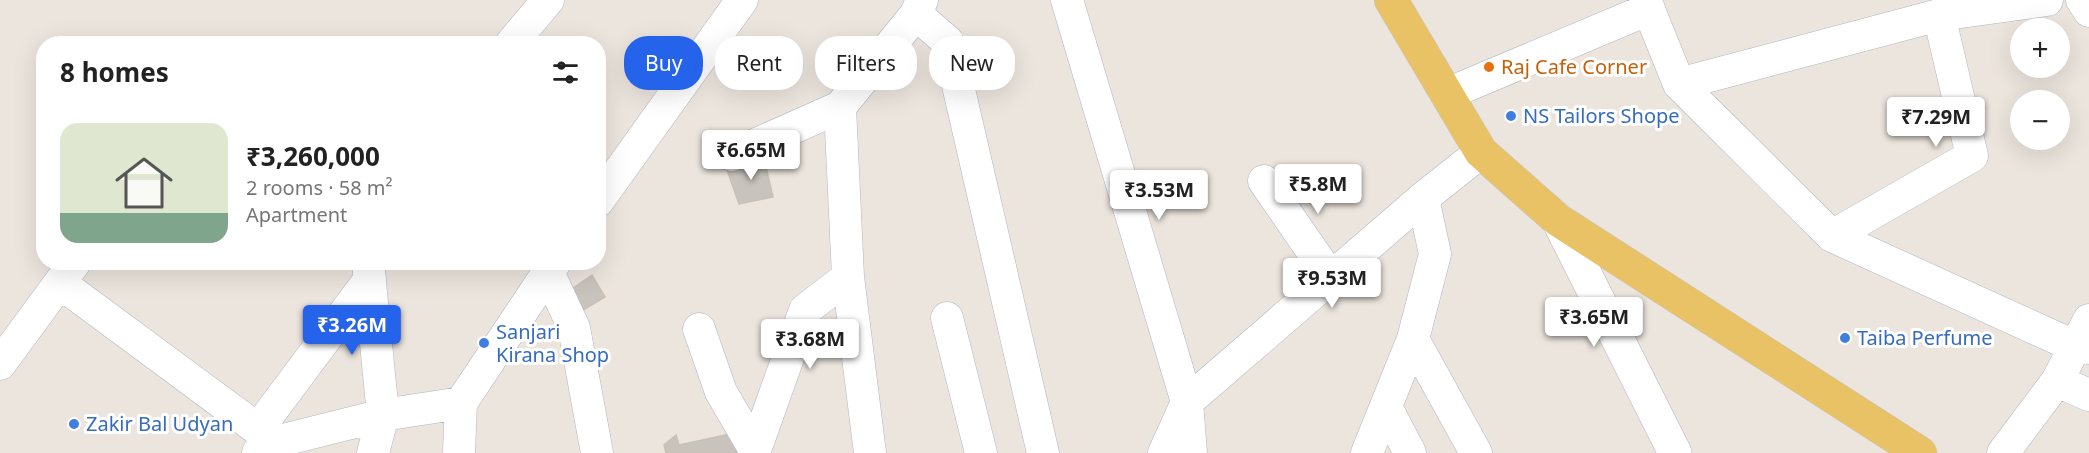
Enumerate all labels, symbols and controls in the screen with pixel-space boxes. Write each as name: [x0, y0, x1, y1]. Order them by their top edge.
map controls: [2010, 18, 2070, 150]
button: +: [2010, 18, 2070, 78]
chip: Buy: [624, 36, 703, 90]
chip: Rent: [715, 36, 803, 90]
chip: Filters: [815, 36, 917, 90]
chip: New: [929, 36, 1015, 90]
place label: Raj Cafe Corner: [1501, 53, 1647, 80]
text: 8 homes: [60, 54, 169, 90]
icon: filters: [549, 56, 582, 89]
marker: Raj Cafe Corner: [1482, 60, 1496, 74]
button: −: [2010, 90, 2070, 150]
pin: ₹7.29M: [1887, 97, 1985, 148]
place label: NS Tailors Shope: [1523, 102, 1680, 129]
text: ₹7.29M: [1901, 103, 1971, 130]
marker: NS Tailors Shope: [1504, 109, 1518, 123]
pin: ₹6.65M: [702, 130, 800, 181]
text: ₹6.65M: [716, 136, 786, 163]
text: ₹3,260,000: [246, 138, 380, 174]
icon: home: [108, 147, 180, 219]
pin: ₹5.8M: [1276, 164, 1360, 215]
pin: ₹3.53M: [1110, 170, 1208, 221]
text: ₹5.8M: [1289, 170, 1347, 197]
text: 2 rooms · 58 m²: [246, 174, 393, 201]
text: ₹3.53M: [1124, 176, 1194, 203]
text: Apartment: [246, 201, 347, 228]
pin: ₹9.53M: [1283, 258, 1381, 309]
text: ₹9.53M: [1297, 264, 1367, 291]
pin: ₹3.65M: [1545, 297, 1643, 348]
text: ₹3.65M: [1559, 303, 1629, 330]
pin: ₹3.26M: [303, 305, 401, 356]
text: ₹3.26M: [317, 311, 387, 338]
place label: Sanjari Kirana Shop: [496, 318, 609, 368]
pin: ₹3.68M: [761, 319, 859, 370]
place label: Taiba Perfume: [1857, 324, 1992, 351]
text: ₹3.68M: [775, 325, 845, 352]
marker: Taiba Perfume: [1838, 331, 1852, 345]
marker: Sanjari Kirana Shop: [477, 336, 491, 350]
place label: Zakir Bal Udyan: [86, 410, 233, 437]
marker: Zakir Bal Udyan: [67, 417, 81, 431]

